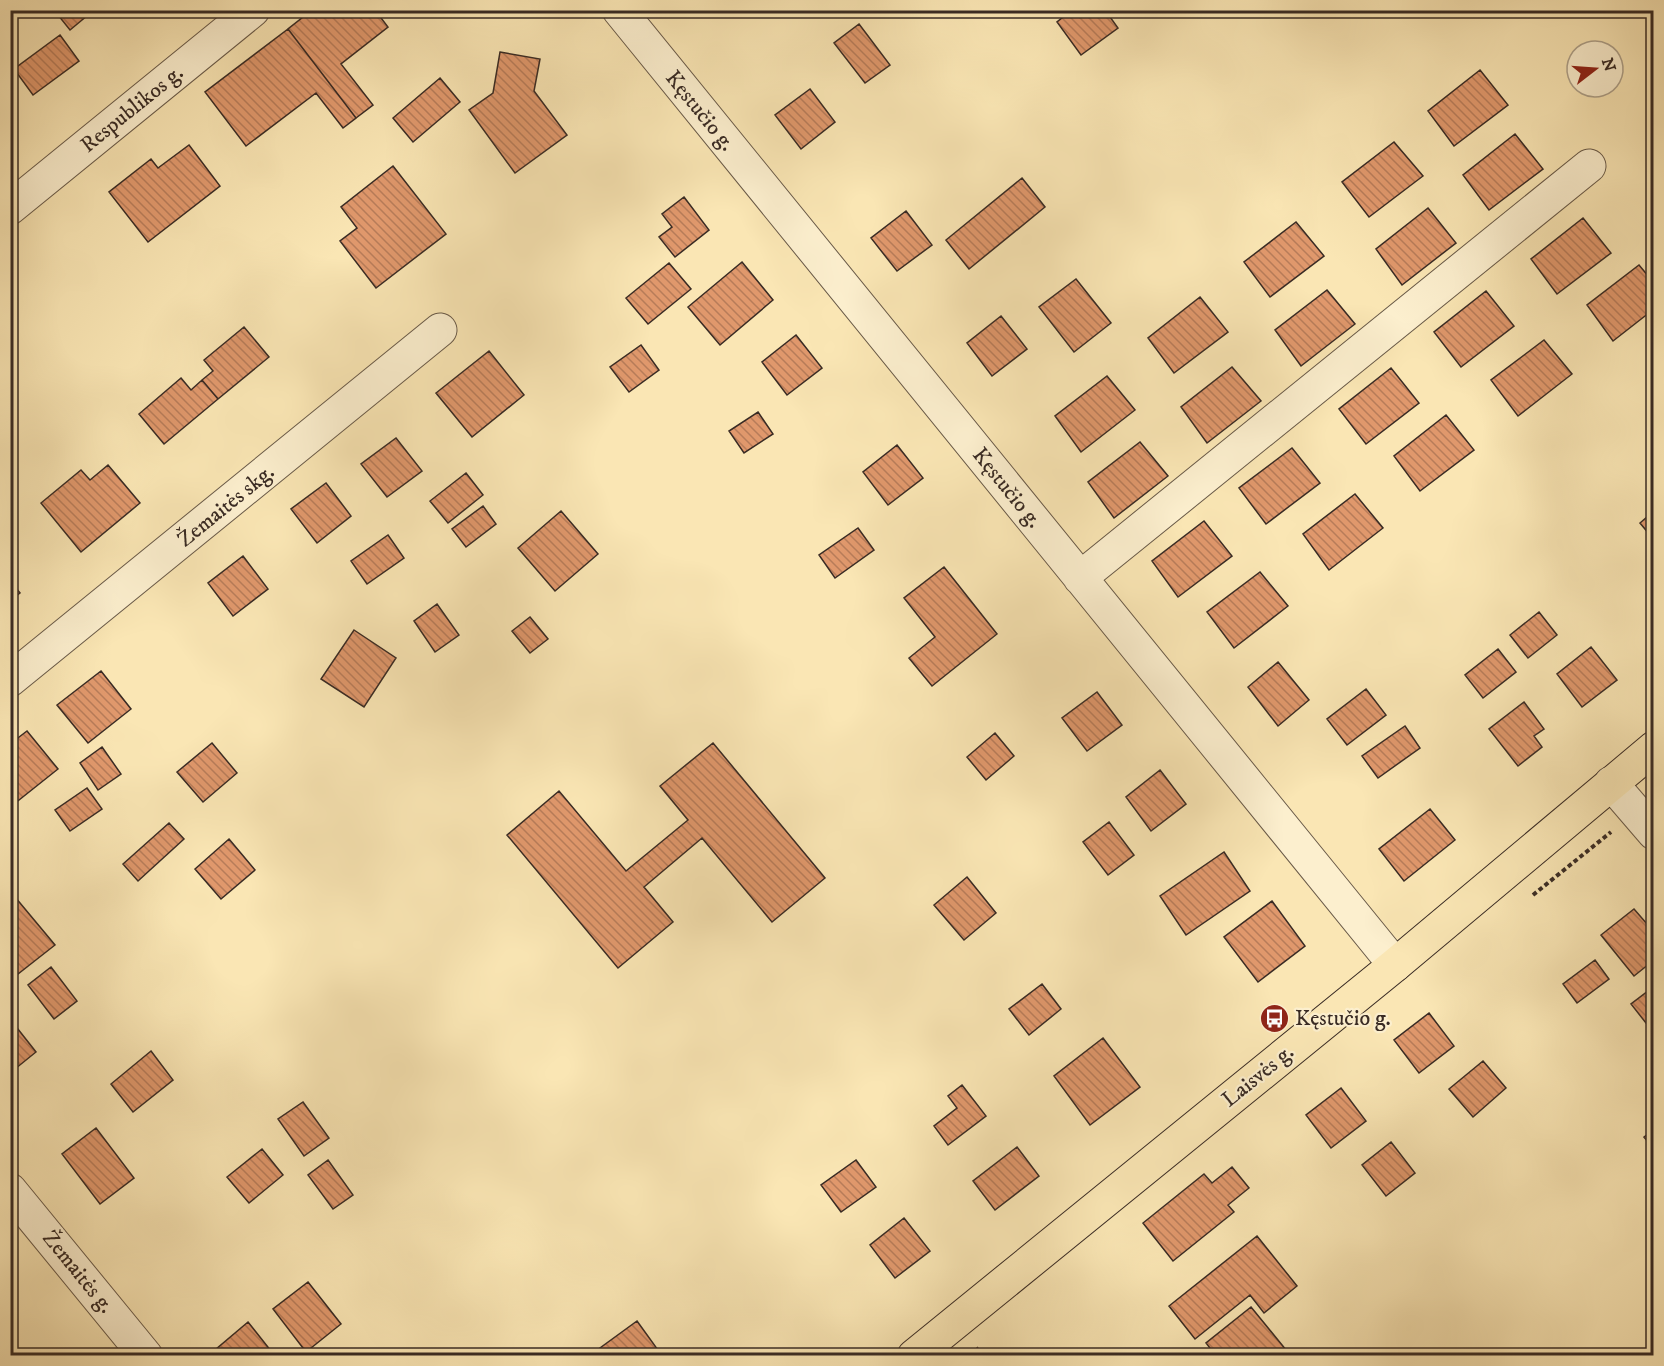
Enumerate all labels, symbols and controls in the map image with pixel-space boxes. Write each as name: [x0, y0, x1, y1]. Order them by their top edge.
north arrow: [1565, 39, 1625, 99]
text: N: [1597, 56, 1620, 74]
street label: Respublikos g.: [75, 59, 189, 159]
street label: Kęstučio g.: [659, 65, 741, 157]
street label: Kęstučio g.: [966, 442, 1048, 534]
street label: Žemaitės skg.: [171, 458, 280, 553]
bus stop icon: Kęstučio g.: [1258, 1002, 1290, 1034]
place label: Kęstučio g.: [1295, 1005, 1391, 1032]
street label: Laisvės g.: [1216, 1039, 1300, 1113]
street label: Žemaitės g.: [36, 1224, 120, 1319]

